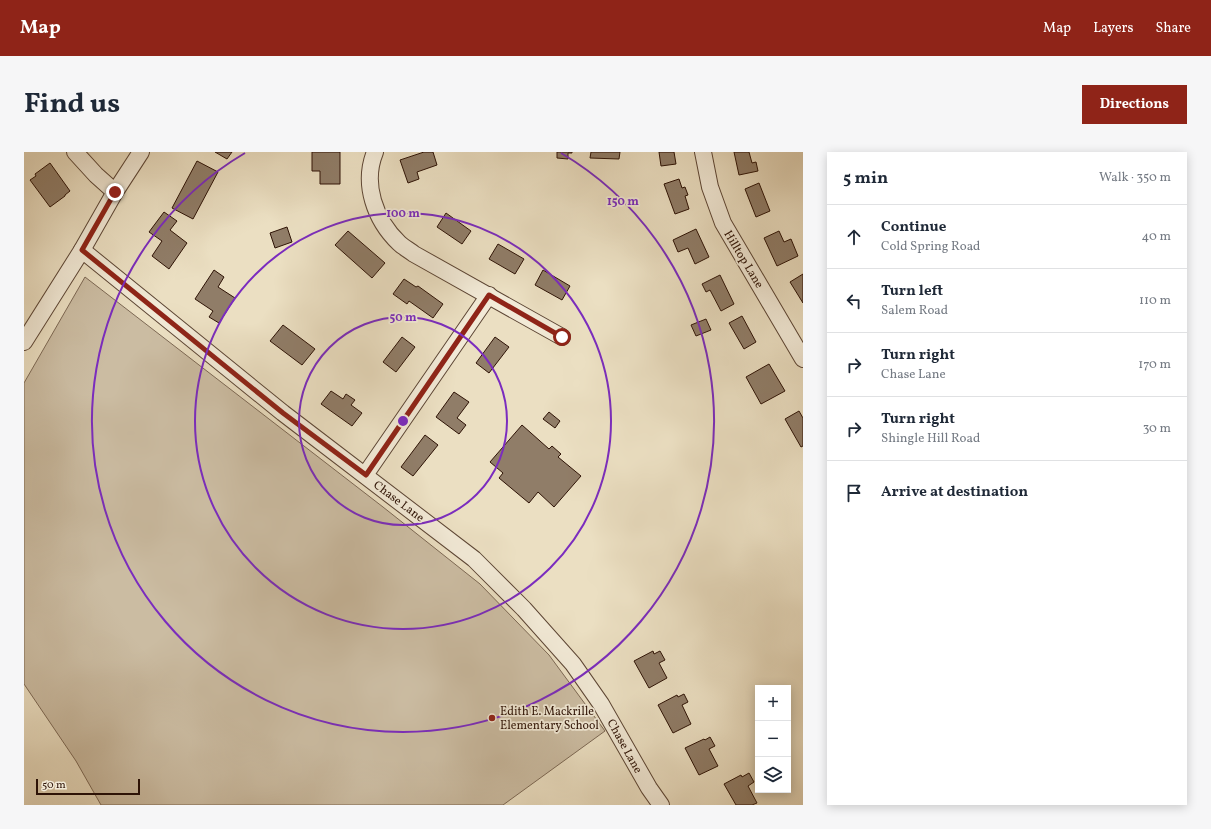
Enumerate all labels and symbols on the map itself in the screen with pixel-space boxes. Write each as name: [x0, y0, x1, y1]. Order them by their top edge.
route end: [106, 183, 124, 201]
text: 150 m: [607, 194, 639, 210]
text: 100 m: [386, 206, 420, 222]
street label: Hilltop Lane: [720, 227, 767, 292]
text: 50 m: [389, 310, 417, 326]
route start: [553, 328, 571, 346]
centre of rings: [396, 414, 410, 428]
street label: Chase Lane: [370, 477, 427, 526]
place label: Edith E. Mackrille Elementary School: [500, 704, 599, 734]
marker: Edith E. Mackrille Elementary School: [487, 713, 497, 723]
street label: Chase Lane: [603, 716, 646, 777]
scale bar: [36, 777, 140, 796]

